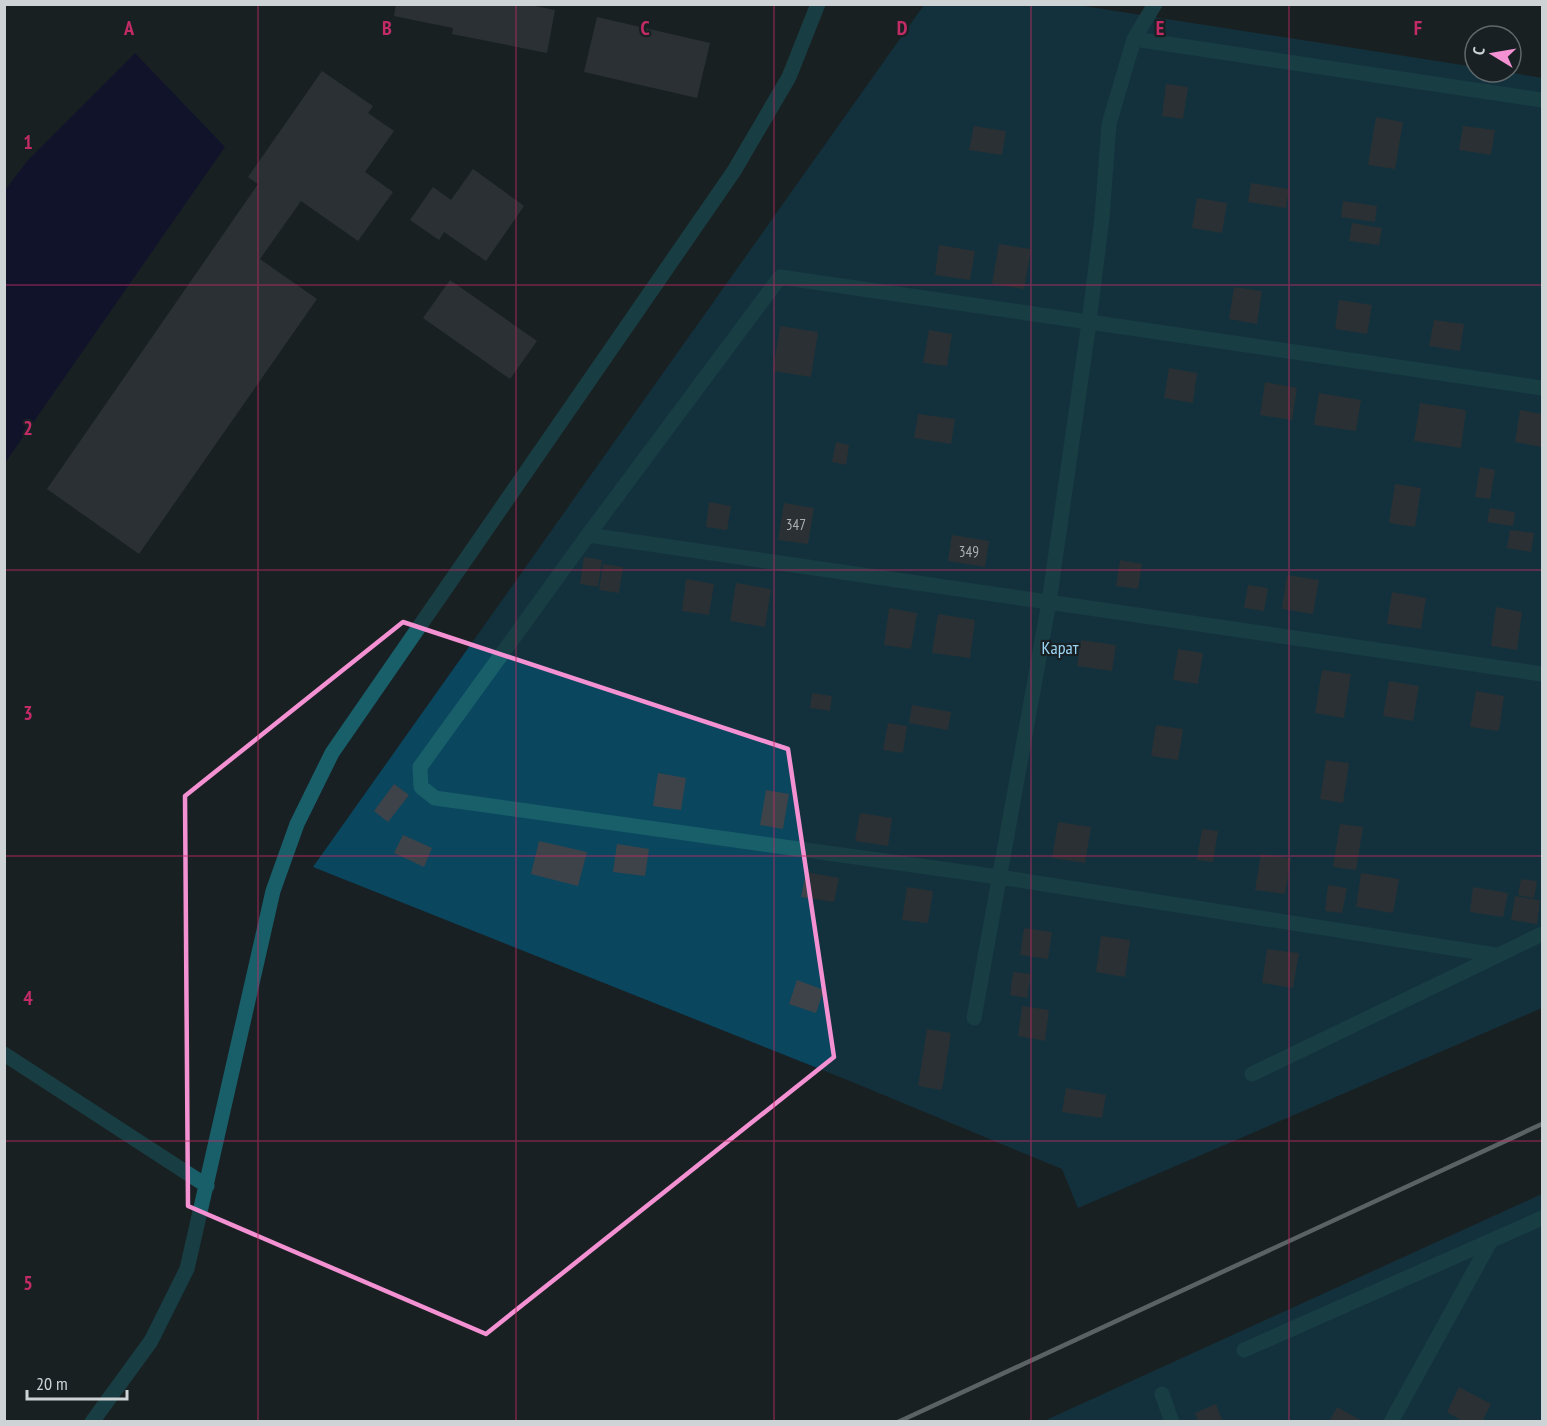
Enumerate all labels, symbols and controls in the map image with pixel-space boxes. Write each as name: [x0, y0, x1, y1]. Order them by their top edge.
text: A: [123, 15, 135, 41]
text: B: [382, 15, 392, 41]
text: C: [640, 15, 650, 41]
text: D: [897, 15, 908, 41]
text: E: [1156, 15, 1164, 41]
text: F: [1414, 15, 1422, 41]
north arrow: [1463, 24, 1523, 84]
text: С: [1468, 45, 1489, 57]
text: 1: [23, 129, 33, 155]
text: 2: [23, 415, 33, 441]
house number: 347: [786, 515, 806, 534]
house number: 349: [959, 542, 979, 561]
park label: Карат: [1042, 636, 1079, 659]
text: 3: [23, 700, 33, 726]
text: 4: [23, 985, 33, 1011]
text: 5: [23, 1270, 33, 1296]
scale bar: [27, 1363, 128, 1401]
text: 20 m: [36, 1372, 68, 1395]

